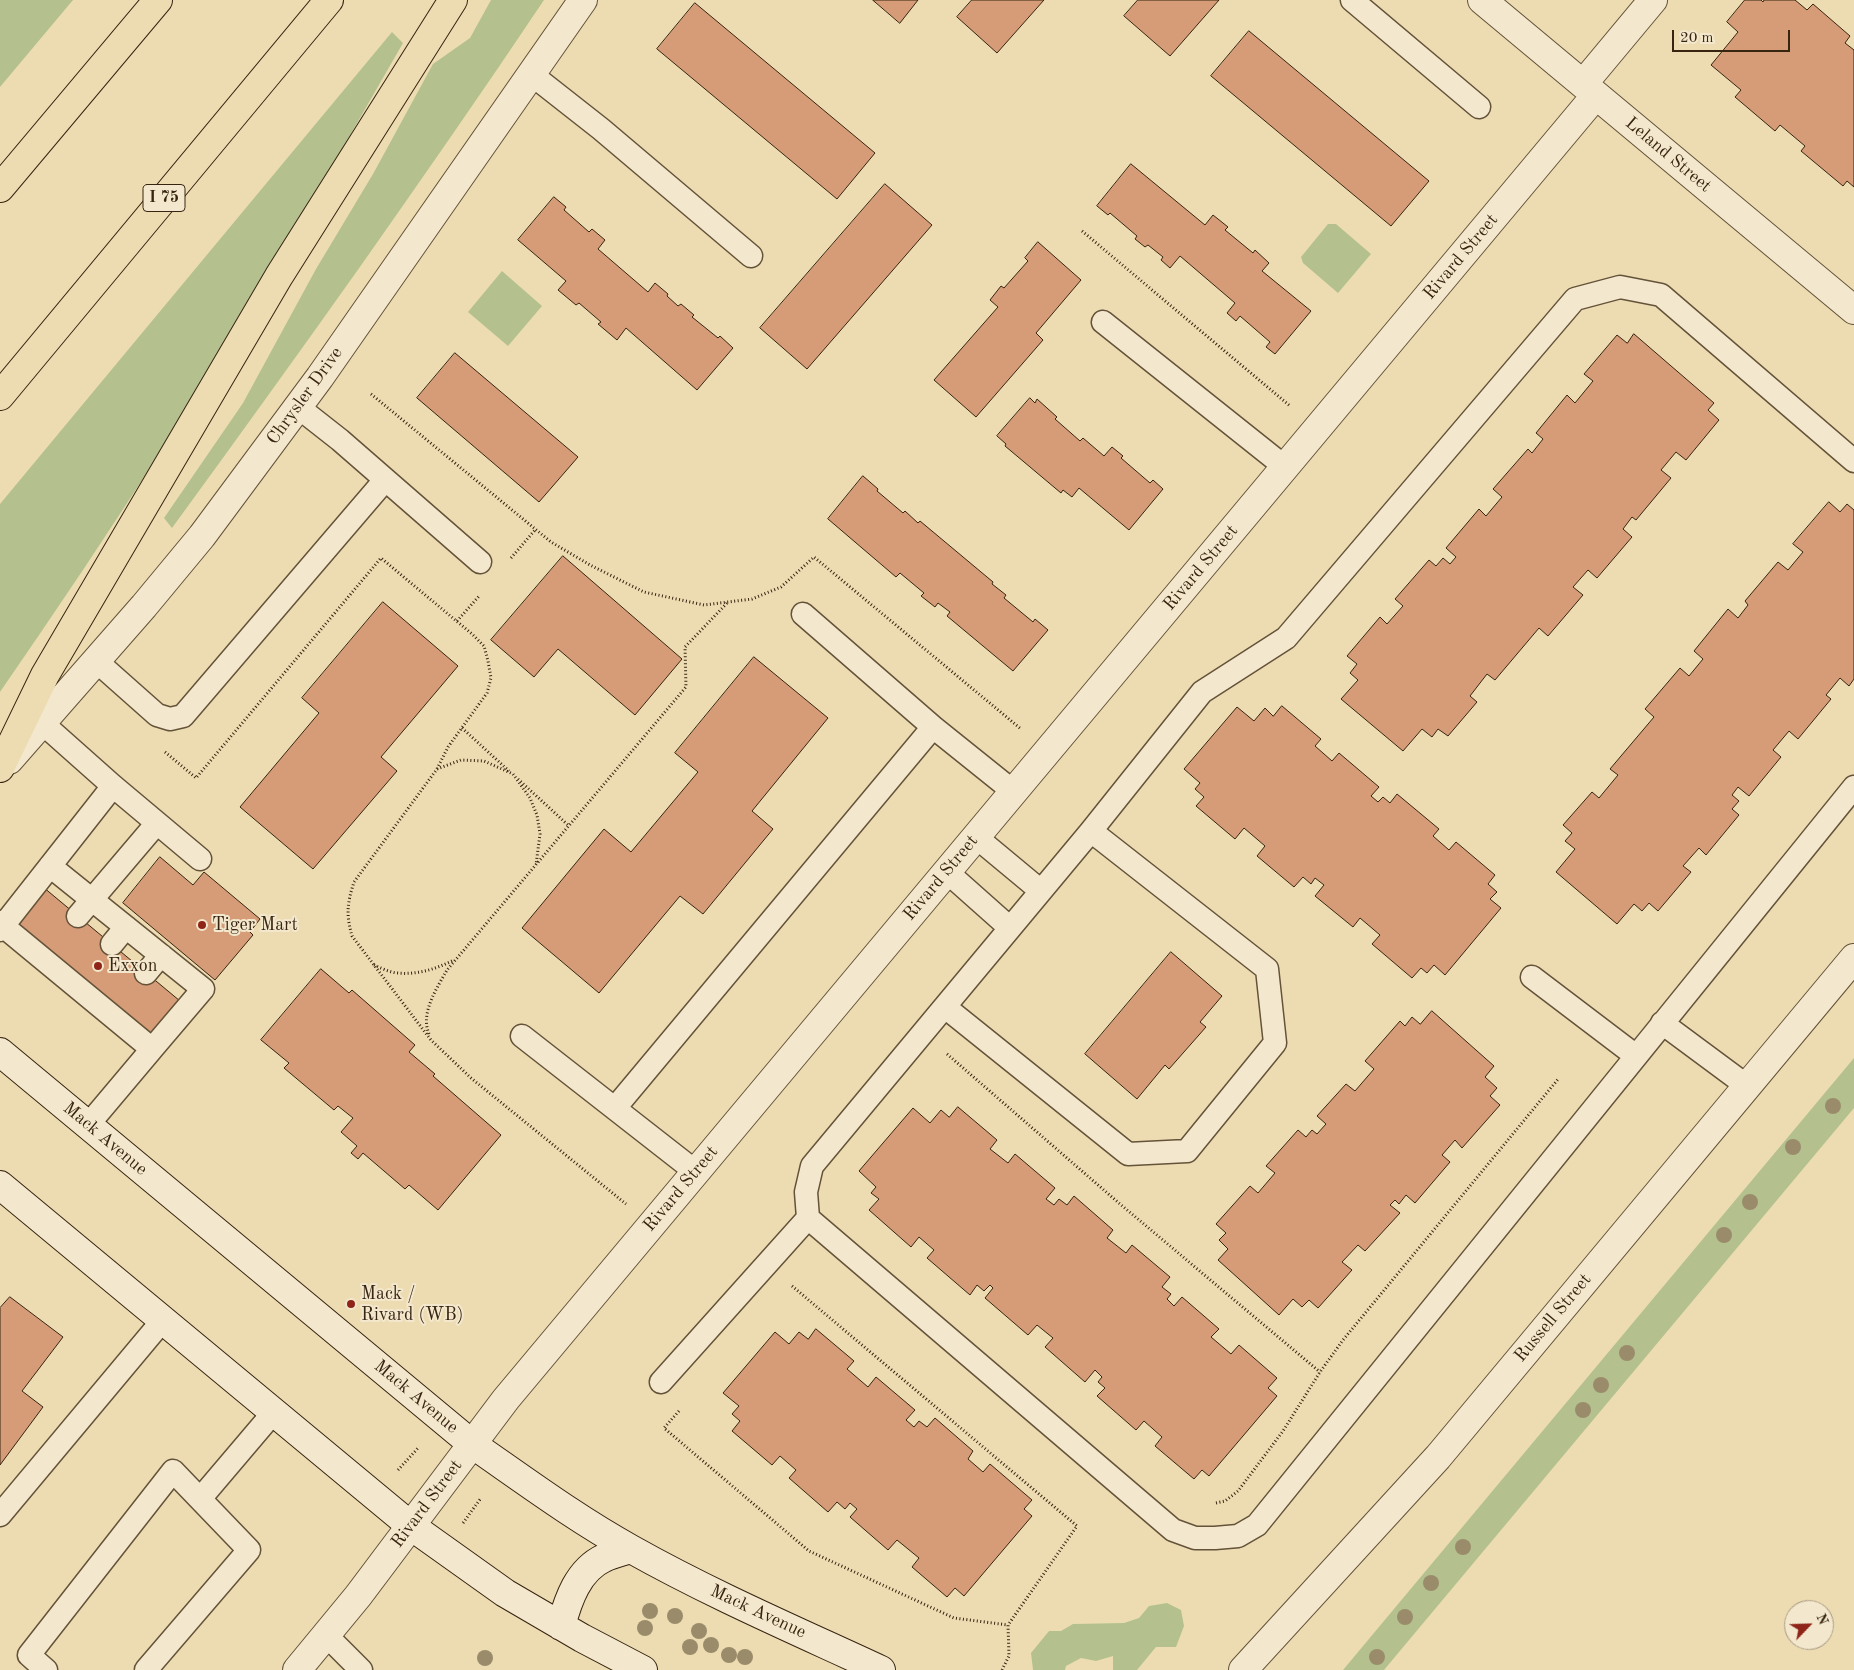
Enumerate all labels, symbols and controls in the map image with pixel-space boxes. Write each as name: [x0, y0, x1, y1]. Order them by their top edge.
scale bar: [1674, 20, 1792, 52]
text: 20 m: [1680, 31, 1714, 46]
street label: Leland Street: [1620, 113, 1716, 197]
road number: I 75: [143, 184, 185, 212]
street label: Rivard Street: [1419, 210, 1503, 304]
street label: Chrysler Drive: [262, 343, 348, 449]
street label: Rivard Street: [1159, 521, 1243, 615]
street label: Rivard Street: [899, 831, 983, 925]
place label: Tiger Mart: [212, 914, 298, 936]
marker: Tiger Mart: [196, 919, 208, 931]
place label: Exxon: [108, 955, 157, 977]
marker: Exxon: [92, 960, 104, 972]
street label: Mack Avenue: [58, 1097, 152, 1181]
street label: Rivard Street: [639, 1142, 723, 1236]
street label: Russell Street: [1510, 1269, 1596, 1367]
place label: Mack / Rivard (WB): [361, 1283, 463, 1326]
marker: Mack / Rivard (WB): [345, 1298, 357, 1310]
street label: Mack Avenue: [369, 1355, 463, 1439]
street label: Rivard Street: [387, 1456, 467, 1552]
street label: Mack Avenue: [707, 1580, 809, 1644]
north arrow: [1784, 1600, 1834, 1650]
text: N: [1813, 1612, 1830, 1627]

